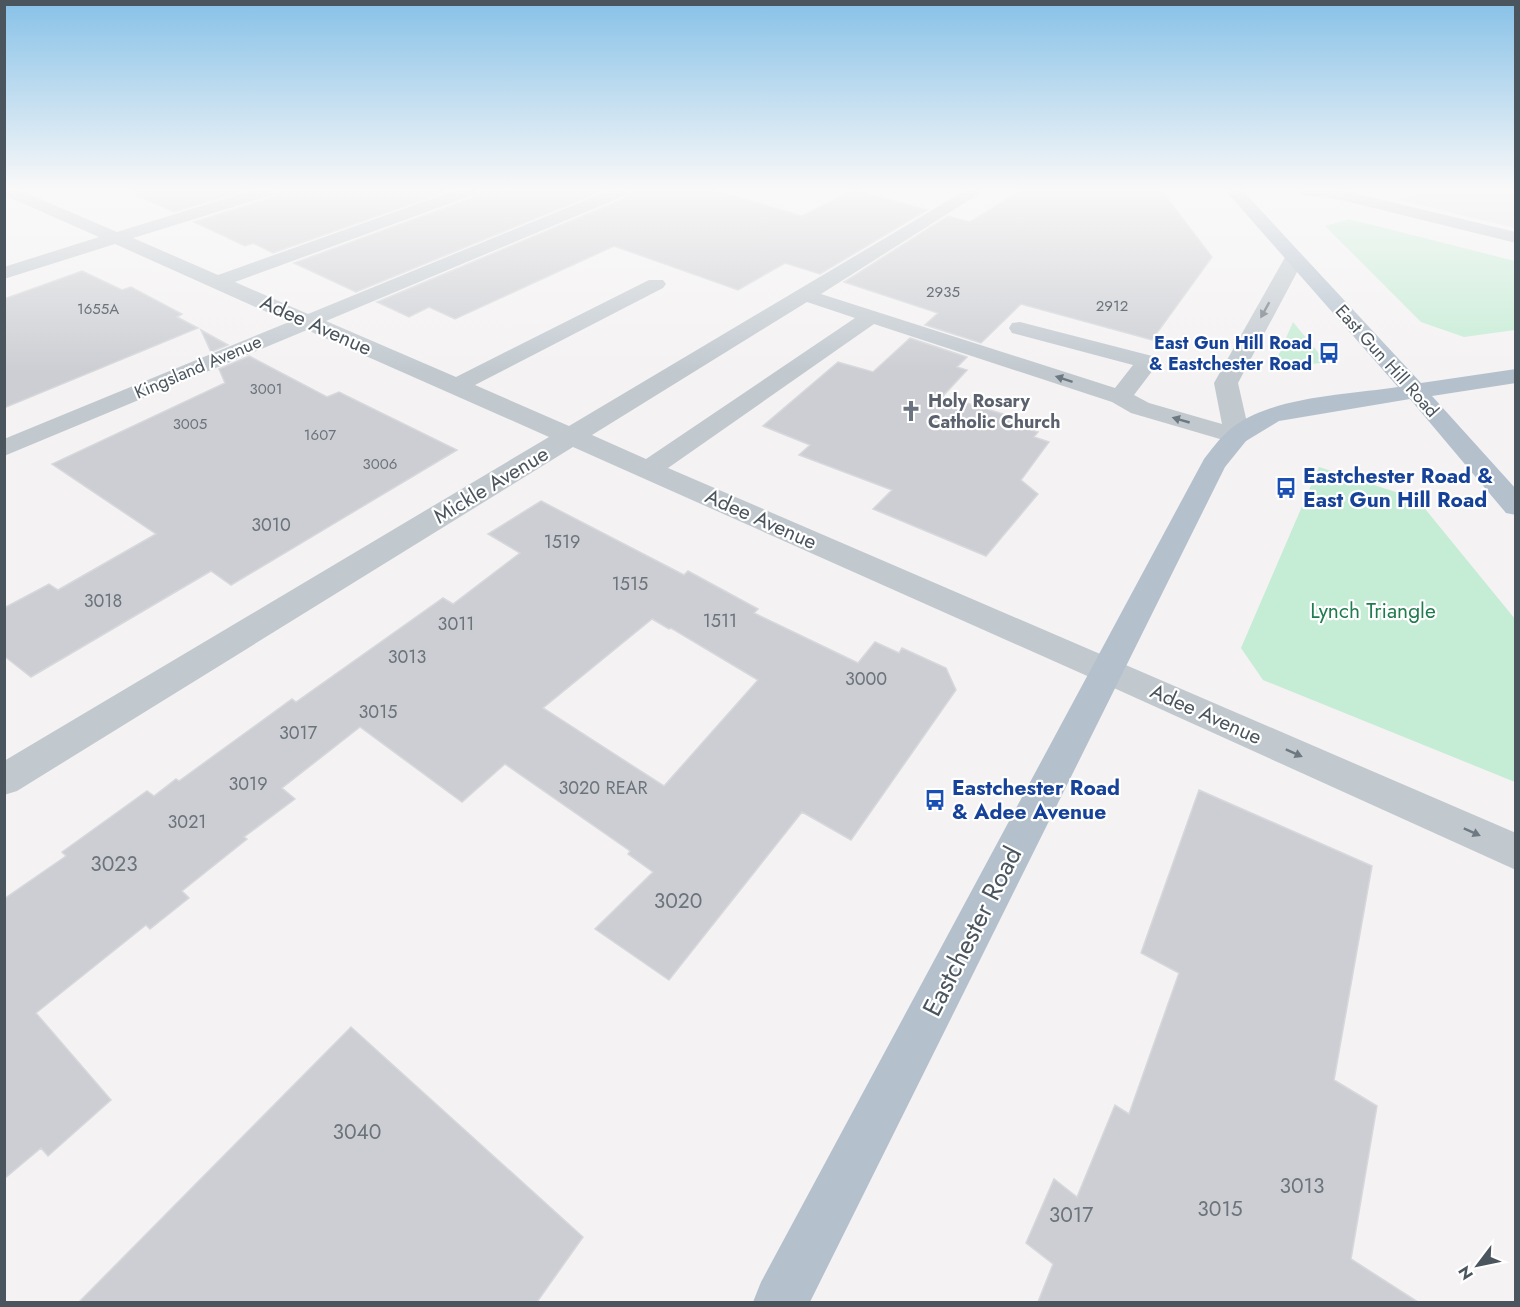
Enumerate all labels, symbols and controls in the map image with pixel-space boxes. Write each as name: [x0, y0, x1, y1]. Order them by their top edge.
house number: 2935: [926, 281, 960, 303]
street label: Adee Avenue: [255, 287, 377, 363]
house number: 2912: [1096, 295, 1128, 317]
house number: 1655A: [77, 298, 119, 320]
street label: East Gun Hill Road: [1329, 299, 1445, 423]
one-way arrow: [1260, 301, 1270, 318]
street label: Kingsland Avenue: [130, 329, 266, 405]
place label: East Gun Hill Road & Eastchester Road: [1149, 330, 1312, 377]
bus stop icon: East Gun Hill Road & Eastchester Road: [1317, 341, 1341, 365]
one-way arrow: [1055, 374, 1073, 383]
house number: 3001: [250, 378, 282, 400]
place label: Holy Rosary Catholic Church: [928, 388, 1061, 435]
church icon: Holy Rosary Catholic Church: [899, 399, 923, 423]
house number: 3005: [173, 413, 207, 435]
one-way arrow: [1172, 415, 1190, 424]
house number: 1607: [304, 424, 336, 446]
street label: Mickle Avenue: [428, 439, 554, 531]
house number: 3006: [363, 453, 397, 475]
place label: Eastchester Road & East Gun Hill Road: [1303, 461, 1493, 515]
bus stop icon: Eastchester Road & East Gun Hill Road: [1274, 476, 1298, 500]
street label: Adee Avenue: [700, 481, 822, 557]
house number: 3010: [251, 512, 291, 538]
house number: 1519: [544, 529, 580, 555]
house number: 1515: [612, 571, 648, 597]
house number: 3018: [84, 588, 122, 614]
park label: Lynch Triangle: [1310, 596, 1436, 626]
house number: 1511: [703, 608, 737, 634]
house number: 3011: [438, 611, 474, 637]
house number: 3013: [388, 644, 426, 670]
house number: 3000: [845, 666, 887, 692]
street label: Adee Avenue: [1145, 676, 1267, 752]
house number: 3015: [359, 699, 397, 725]
house number: 3017: [279, 720, 318, 746]
one-way arrow: [1286, 749, 1303, 758]
house number: 3019: [228, 771, 268, 797]
place label: Eastchester Road & Adee Avenue: [952, 773, 1120, 827]
house number: 3020 REAR: [558, 775, 648, 801]
bus stop icon: Eastchester Road & Adee Avenue: [923, 788, 947, 812]
house number: 3021: [168, 809, 206, 835]
one-way arrow: [1464, 828, 1481, 837]
street label: Eastchester Road: [913, 840, 1031, 1022]
house number: 3023: [90, 849, 138, 879]
house number: 3020: [654, 886, 702, 916]
house number: 3040: [333, 1117, 381, 1147]
house number: 3013: [1280, 1171, 1324, 1201]
house number: 3015: [1197, 1194, 1243, 1224]
house number: 3017: [1049, 1200, 1093, 1230]
north arrow: [1448, 1235, 1508, 1295]
text: N: [1453, 1261, 1479, 1284]

